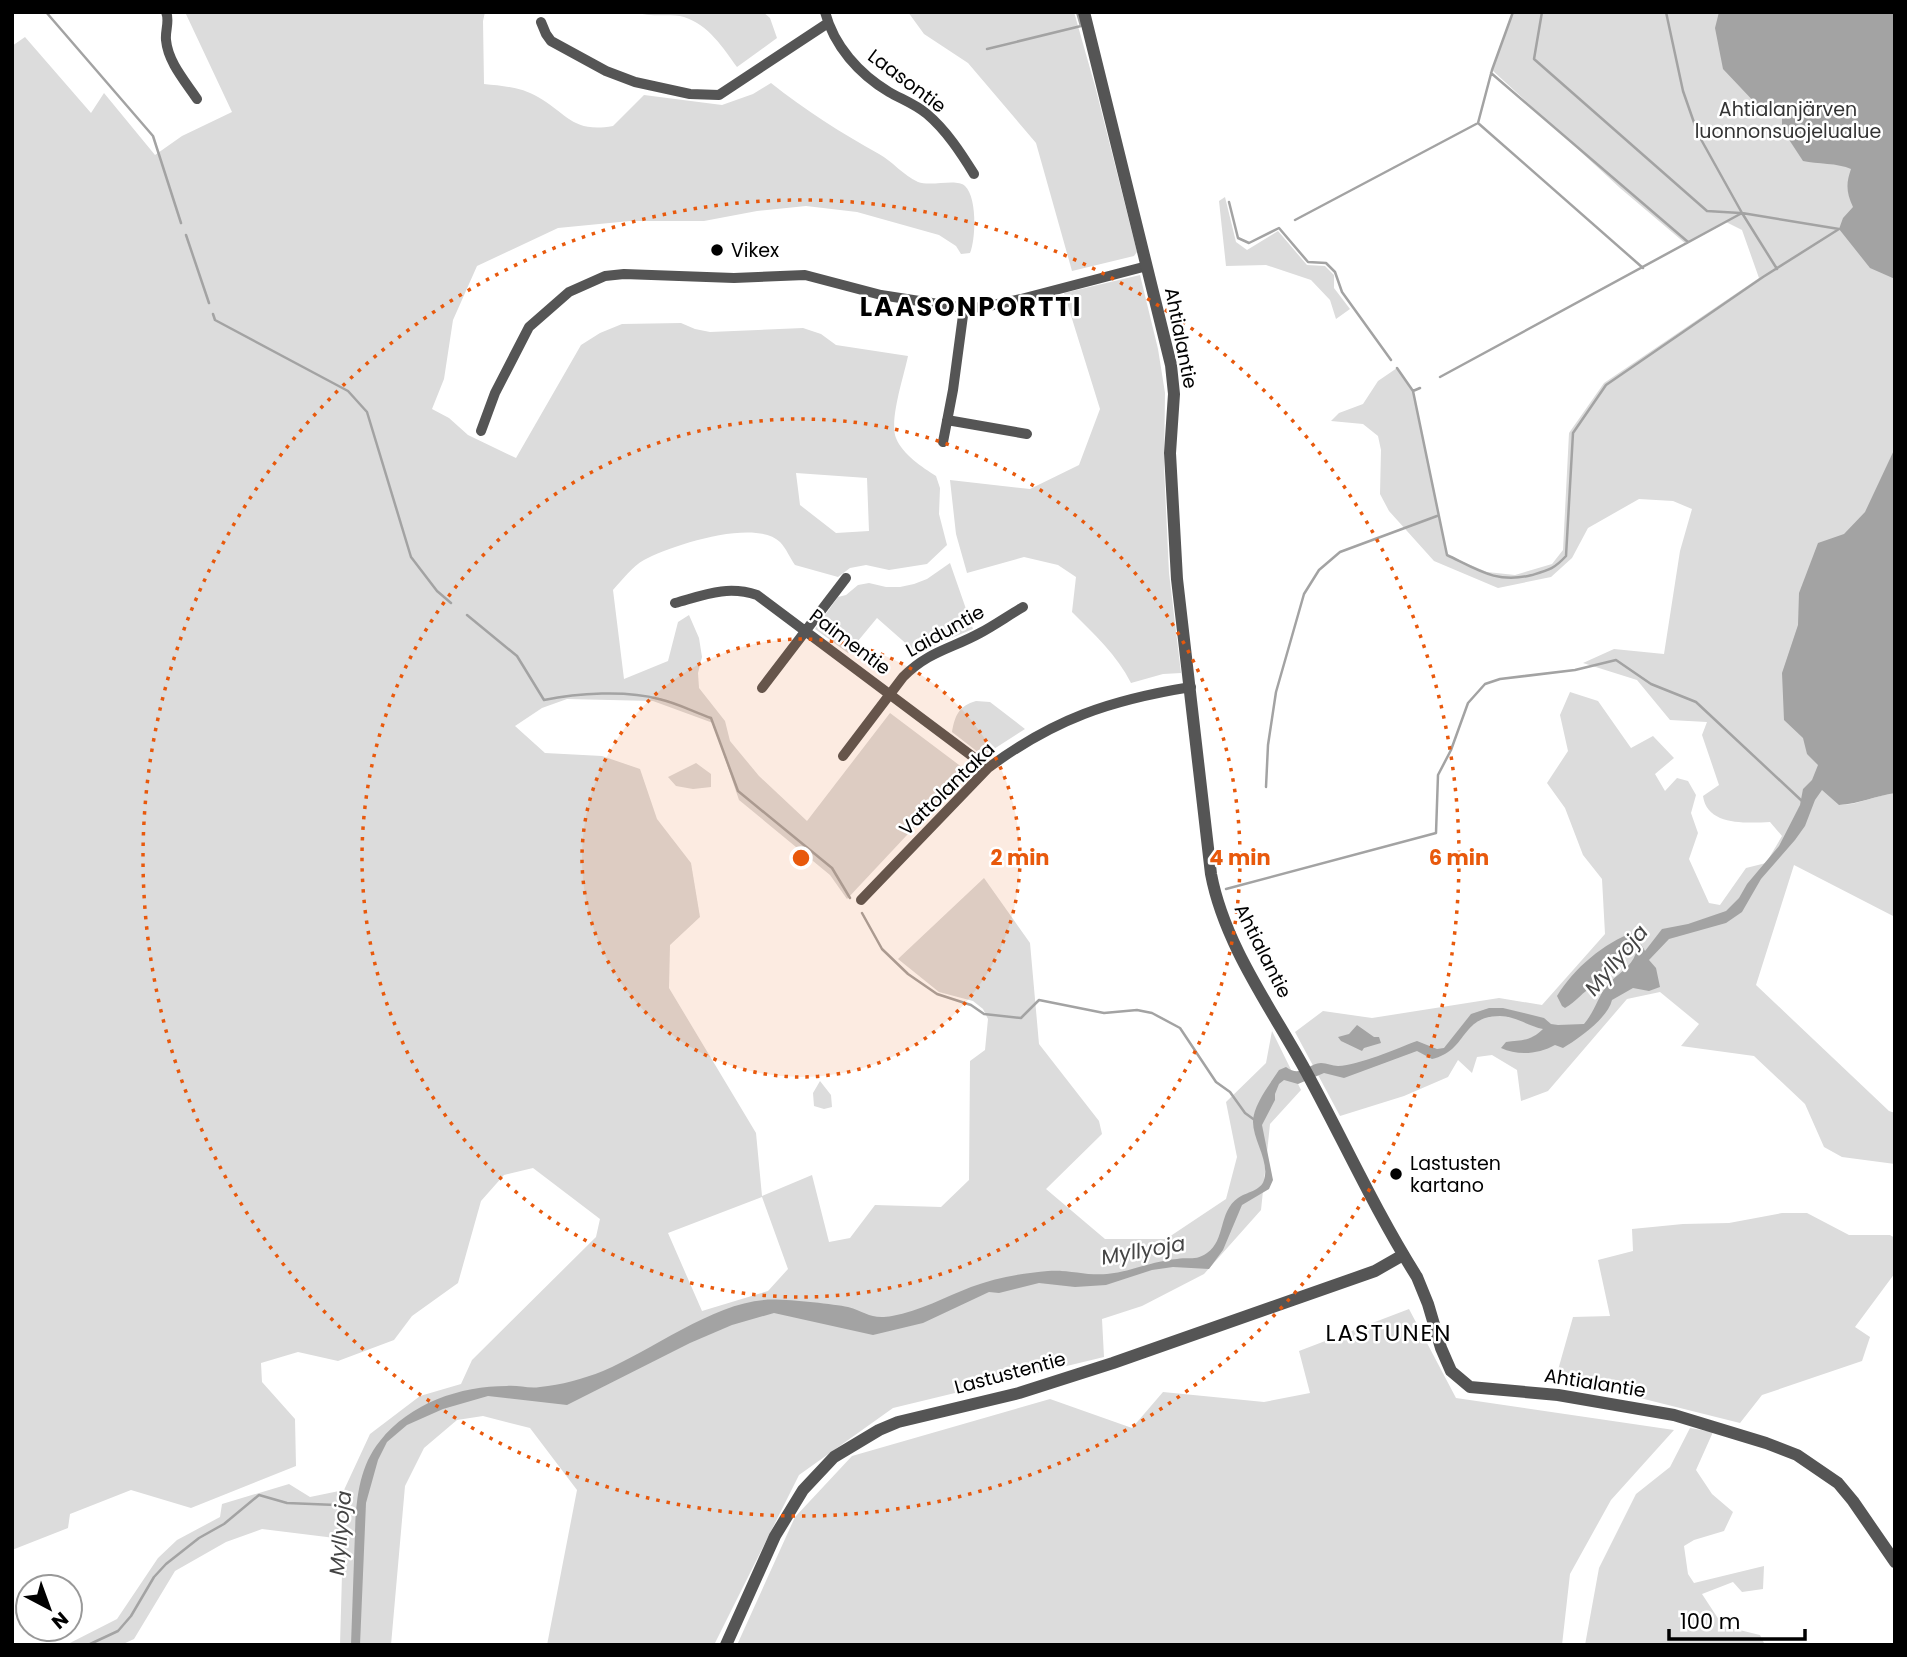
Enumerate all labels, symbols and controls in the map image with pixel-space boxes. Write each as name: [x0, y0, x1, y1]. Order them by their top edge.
street label: Laasontie: [862, 43, 952, 119]
park label: Ahtialanjärven luonnonsuojelualue: [1695, 96, 1881, 145]
place label: Vikex: [731, 237, 779, 264]
marker: Vikex: [709, 242, 725, 258]
street label: Ahtialantie: [1158, 285, 1204, 391]
district label: LAASONPORTTI: [860, 289, 1082, 325]
street label: Laiduntie: [901, 598, 989, 664]
street label: Paimentie: [804, 603, 896, 681]
street label: Vattolantaka: [893, 736, 1001, 842]
text: 2 min: [990, 843, 1050, 872]
text: 4 min: [1209, 843, 1271, 872]
text: 6 min: [1429, 843, 1489, 872]
centre of rings: [789, 846, 813, 870]
street label: Ahtialantie: [1228, 899, 1298, 1003]
water label: Myllyoja: [1578, 918, 1654, 1002]
place label: Lastusten kartano: [1410, 1150, 1501, 1199]
marker: Lastusten kartano: [1388, 1166, 1404, 1182]
water label: Myllyoja: [1099, 1228, 1187, 1272]
district label: LASTUNEN: [1325, 1317, 1453, 1349]
street label: Lastustentie: [951, 1345, 1069, 1401]
street label: Ahtialantie: [1542, 1362, 1648, 1404]
water label: Myllyoja: [322, 1489, 358, 1577]
north arrow: [14, 1573, 84, 1643]
scale bar: [1669, 1598, 1806, 1642]
text: N: [46, 1606, 74, 1635]
text: 100 m: [1680, 1607, 1740, 1636]

